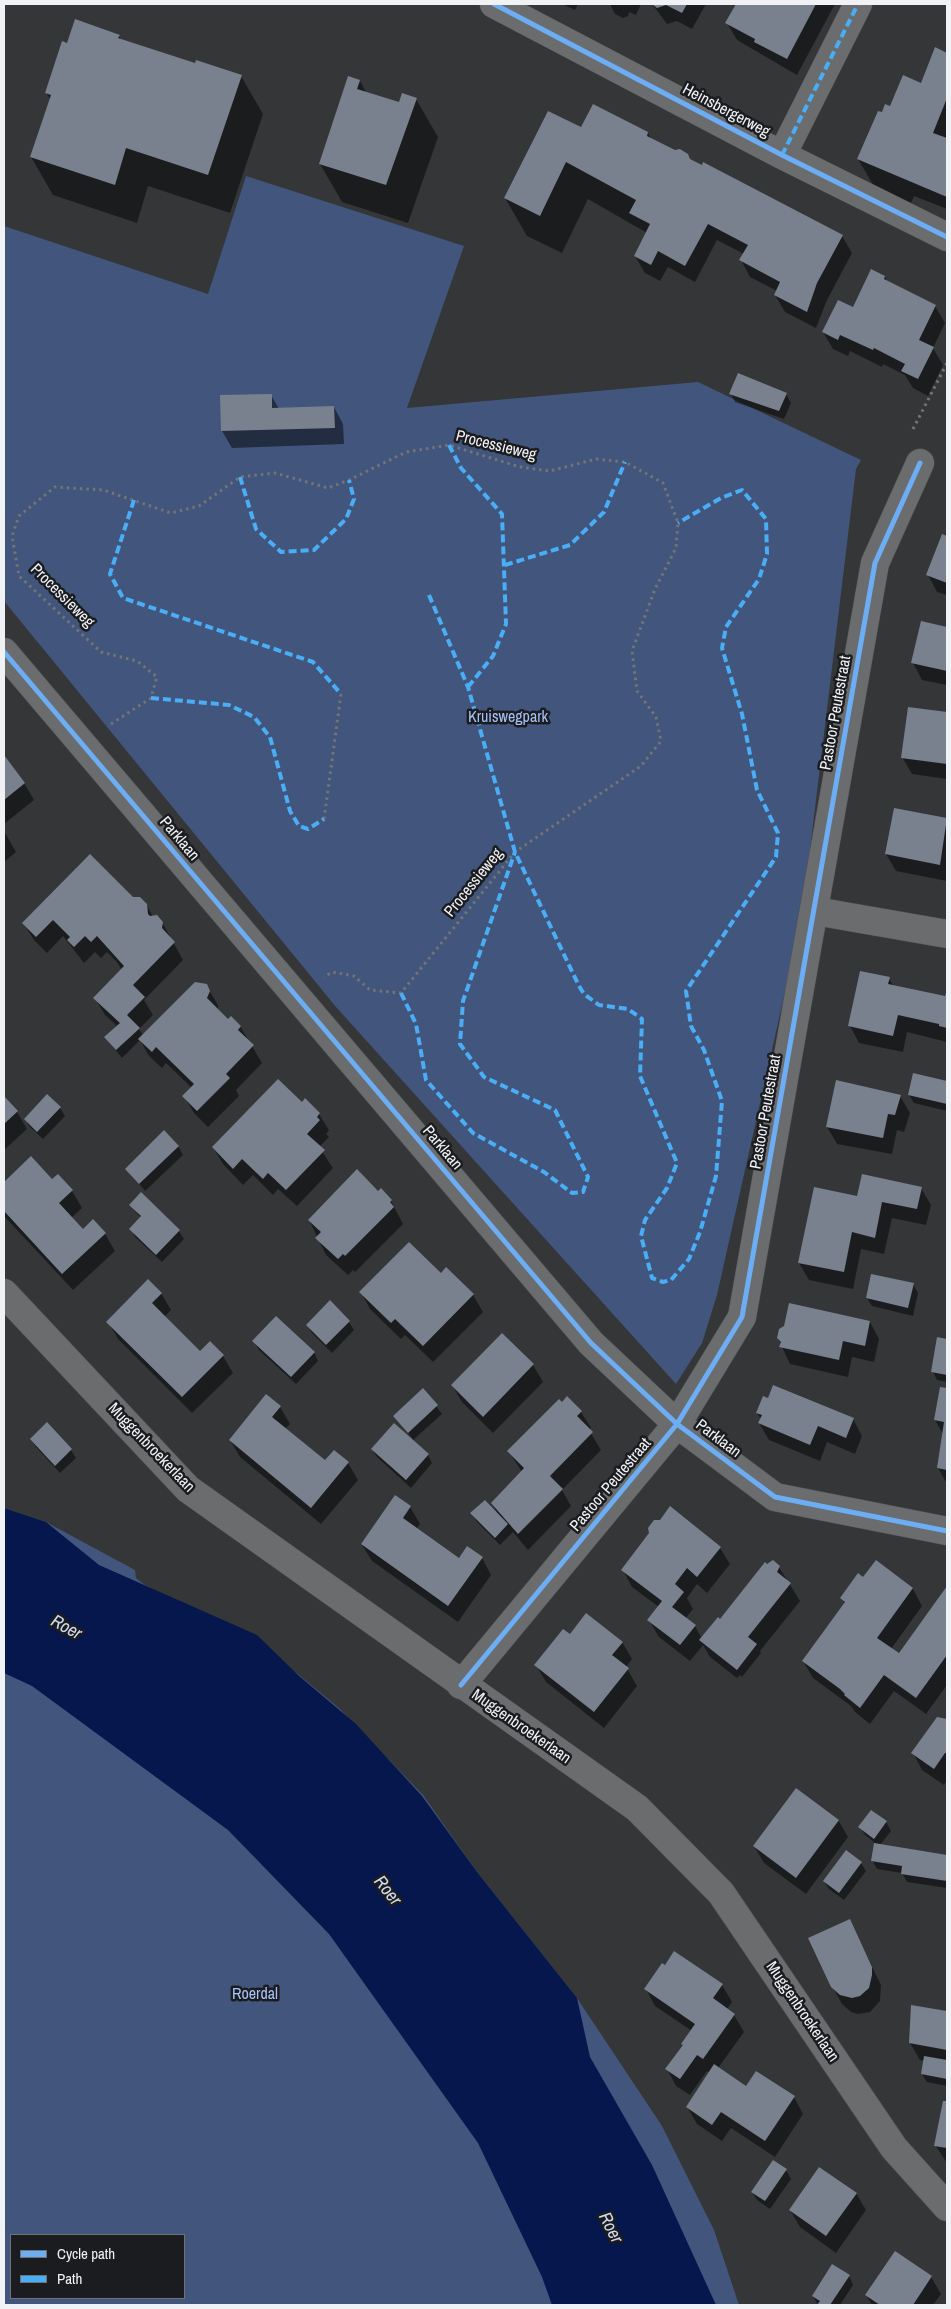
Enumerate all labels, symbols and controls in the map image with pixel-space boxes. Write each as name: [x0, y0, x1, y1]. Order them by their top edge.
street label: Heinsbergerweg: [679, 80, 773, 142]
street label: Processieweg: [454, 427, 538, 465]
street label: Processieweg: [26, 560, 98, 632]
street label: Pastoor Peutestraat: [816, 654, 856, 772]
park label: Kruiswegpark: [468, 708, 548, 728]
street label: Parklaan: [155, 813, 203, 865]
street label: Processieweg: [441, 845, 507, 921]
street label: Pastoor Peutestraat: [746, 1053, 786, 1171]
street label: Parklaan: [418, 1122, 466, 1174]
street label: Muggenbroekerlaan: [104, 1399, 198, 1497]
street label: Parklaan: [692, 1416, 744, 1462]
street label: Pastoor Peutestraat: [566, 1434, 656, 1536]
water label: Roer: [47, 1611, 85, 1645]
street label: Muggenbroekerlaan: [468, 1686, 574, 1768]
water label: Roer: [369, 1872, 405, 1910]
street label: Muggenbroekerlaan: [761, 1958, 843, 2066]
park label: Roerdal: [232, 1985, 278, 2005]
water label: Roer: [593, 2209, 627, 2247]
legend: [10, 2234, 185, 2299]
text: Cycle path: [57, 2243, 115, 2264]
text: Path: [57, 2268, 82, 2289]

